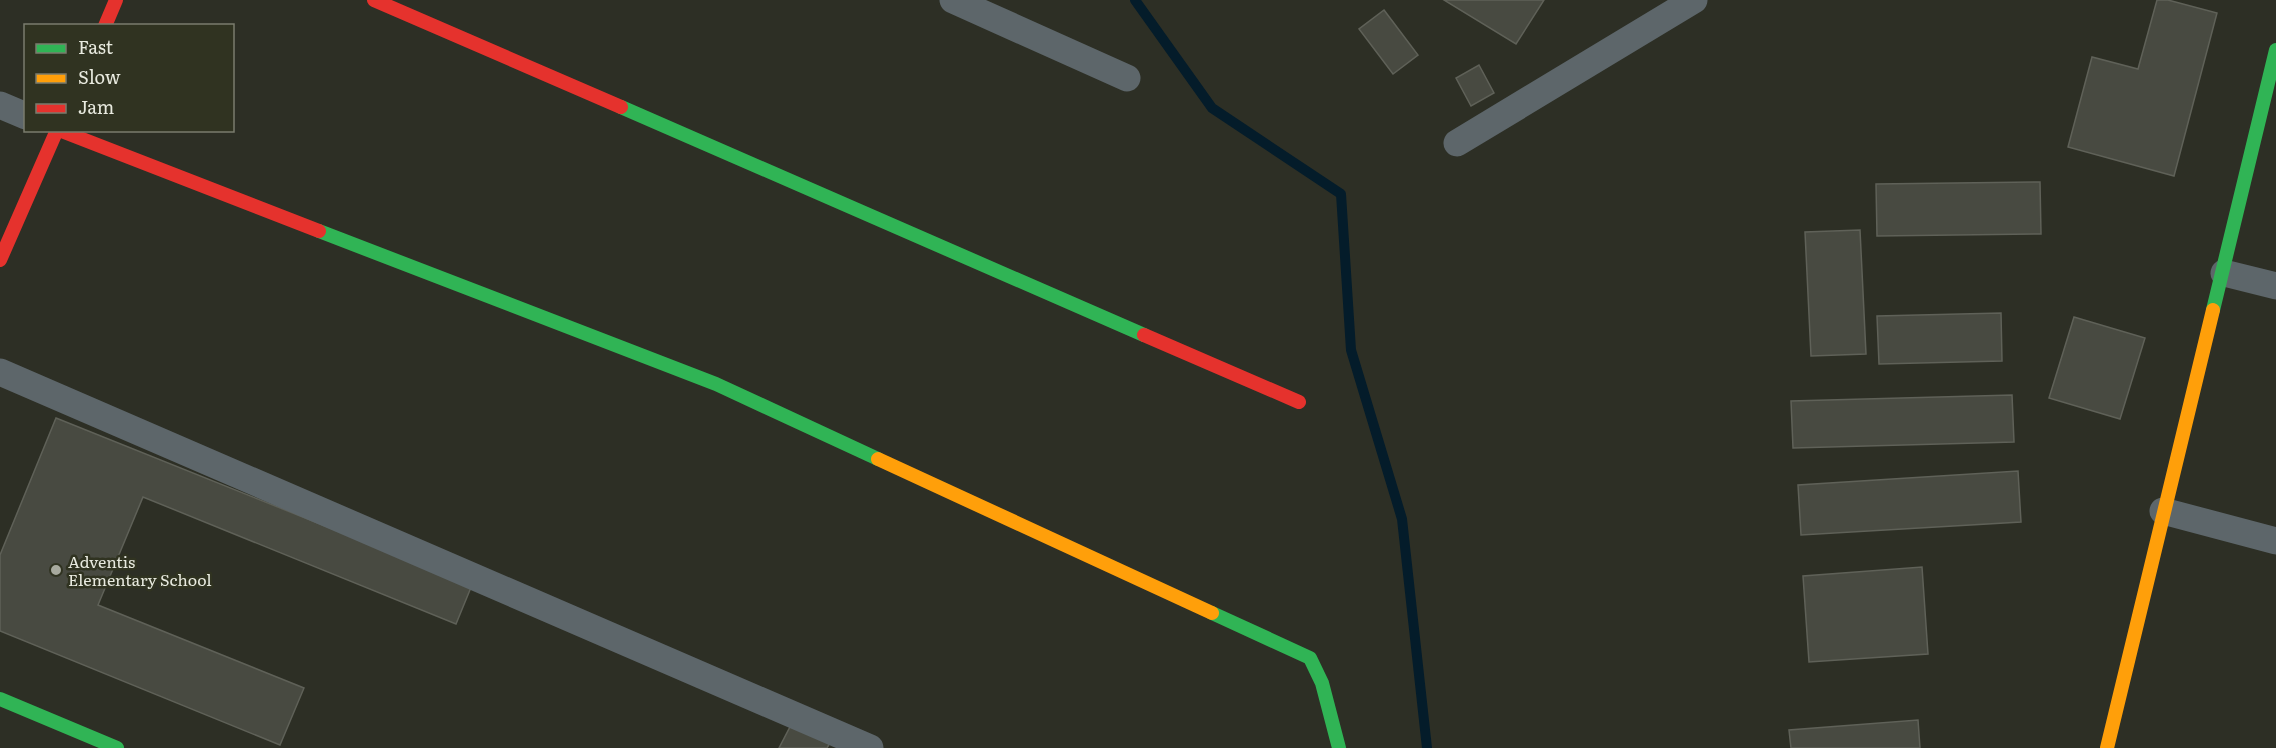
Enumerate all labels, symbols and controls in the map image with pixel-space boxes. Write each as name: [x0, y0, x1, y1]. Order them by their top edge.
legend: [24, 24, 234, 132]
text: Fast: [78, 33, 114, 60]
text: Slow: [78, 63, 121, 90]
text: Jam: [78, 93, 114, 120]
place label: Adventis Elementary School: [68, 549, 212, 591]
marker: Adventis Elementary School: [49, 563, 63, 577]

